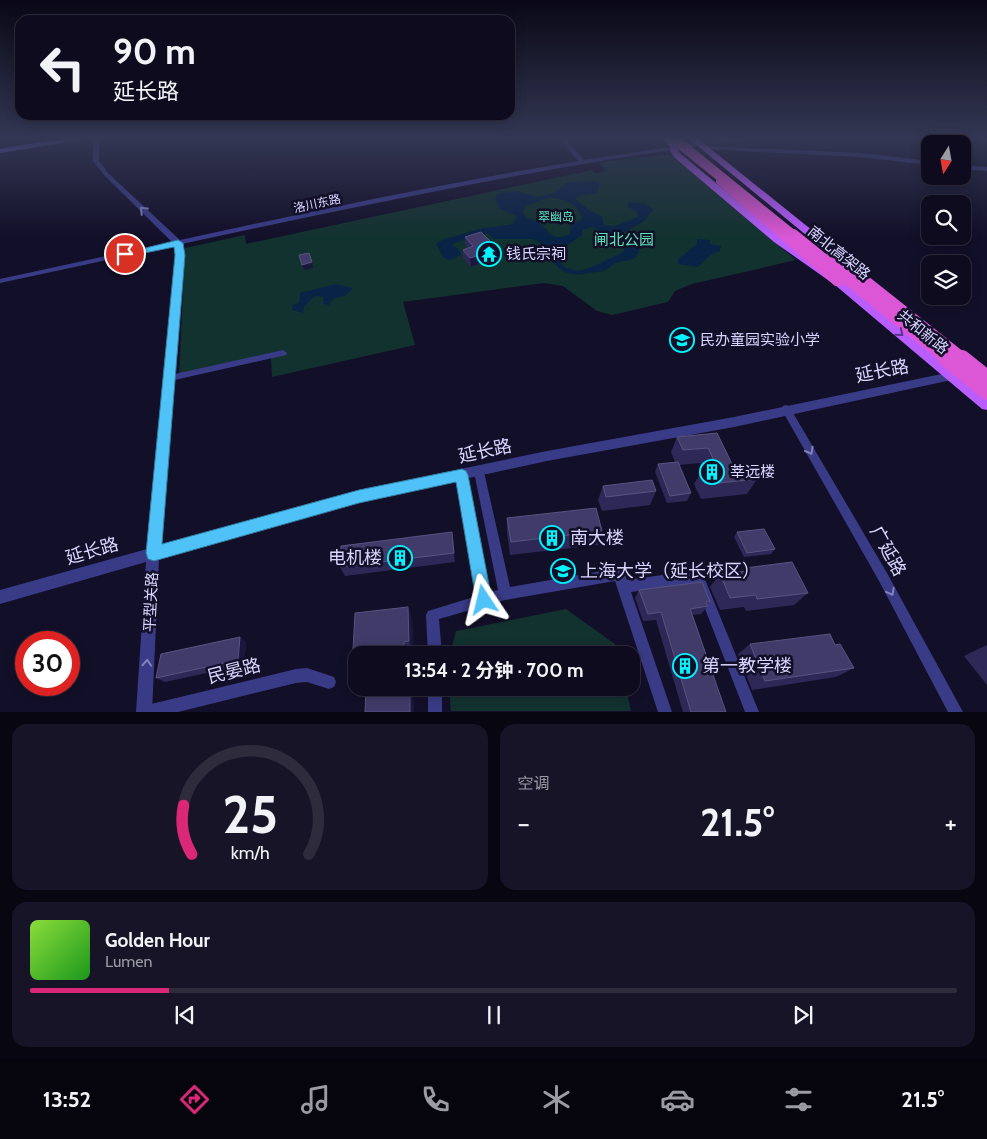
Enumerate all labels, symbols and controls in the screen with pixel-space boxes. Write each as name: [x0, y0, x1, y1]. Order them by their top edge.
text: 90 m: [113, 30, 196, 73]
icon: left: [30, 35, 95, 100]
text: 延长路: [113, 78, 179, 105]
north arrow: [921, 135, 971, 185]
map controls: [921, 135, 971, 305]
street label: 洛川东路: [292, 191, 342, 215]
button: search: [921, 195, 971, 245]
one-way arrow: [140, 207, 149, 216]
park label: 翠幽岛: [538, 209, 574, 224]
street label: 南北高架路: [804, 222, 874, 284]
park label: 闸北公园: [594, 231, 654, 249]
pin: [104, 233, 146, 275]
icon: arrive: [111, 240, 139, 268]
temple icon: 钱氏宗祠: [476, 241, 502, 267]
place label: 钱氏宗祠: [506, 245, 566, 263]
button: layers: [921, 255, 971, 305]
street label: 共和新路: [894, 306, 952, 358]
school or university icon: 民办童园实验小学: [669, 327, 695, 353]
one-way arrow: [894, 328, 903, 337]
place label: 民办童园实验小学: [700, 331, 820, 349]
street label: 延长路: [853, 355, 911, 387]
street label: 延长路: [456, 435, 514, 467]
one-way arrow: [804, 446, 814, 455]
building icon: 莘远楼: [699, 459, 725, 485]
place label: 莘远楼: [730, 463, 775, 481]
street label: 广延路: [865, 522, 911, 580]
building icon: 南大楼: [539, 525, 565, 551]
place label: 南大楼: [570, 527, 624, 549]
street label: 延长路: [63, 533, 121, 569]
building icon: 电机楼: [387, 545, 413, 571]
place label: 电机楼: [328, 547, 382, 569]
school or university icon: 上海大学（延长校区）: [550, 558, 576, 584]
place label: 上海大学（延长校区）: [580, 560, 760, 582]
street label: 平型关路: [140, 572, 162, 632]
position arrow: [457, 573, 509, 625]
one-way arrow: [885, 587, 895, 596]
speed limit sign: 30: [15, 631, 80, 696]
building icon: 第一教学楼: [672, 653, 698, 679]
street label: 民晏路: [205, 654, 263, 688]
place label: 第一教学楼: [702, 655, 792, 677]
one-way arrow: [141, 659, 152, 667]
text: 13:54 · 2 分钟 · 700 m: [405, 659, 583, 682]
text: 空调: [518, 774, 550, 793]
text: 25: [222, 783, 277, 846]
text: 21.5°: [700, 799, 774, 846]
text: −: [518, 806, 530, 840]
text: +: [945, 806, 957, 840]
text: km/h: [230, 842, 269, 863]
text: Golden Hour: [105, 929, 210, 952]
text: Lumen: [105, 952, 152, 971]
icon: previous: [171, 1001, 199, 1029]
icon: pause: [480, 1001, 508, 1029]
icon: next: [789, 1001, 817, 1029]
icon: directions: [177, 1082, 212, 1117]
icon: music: [298, 1082, 333, 1117]
icon: phone: [418, 1082, 453, 1117]
icon: climate: [539, 1082, 574, 1117]
icon: car: [660, 1082, 695, 1117]
icon: filters: [781, 1082, 816, 1117]
text: 13:52: [43, 1086, 91, 1113]
text: 21.5°: [901, 1086, 944, 1113]

